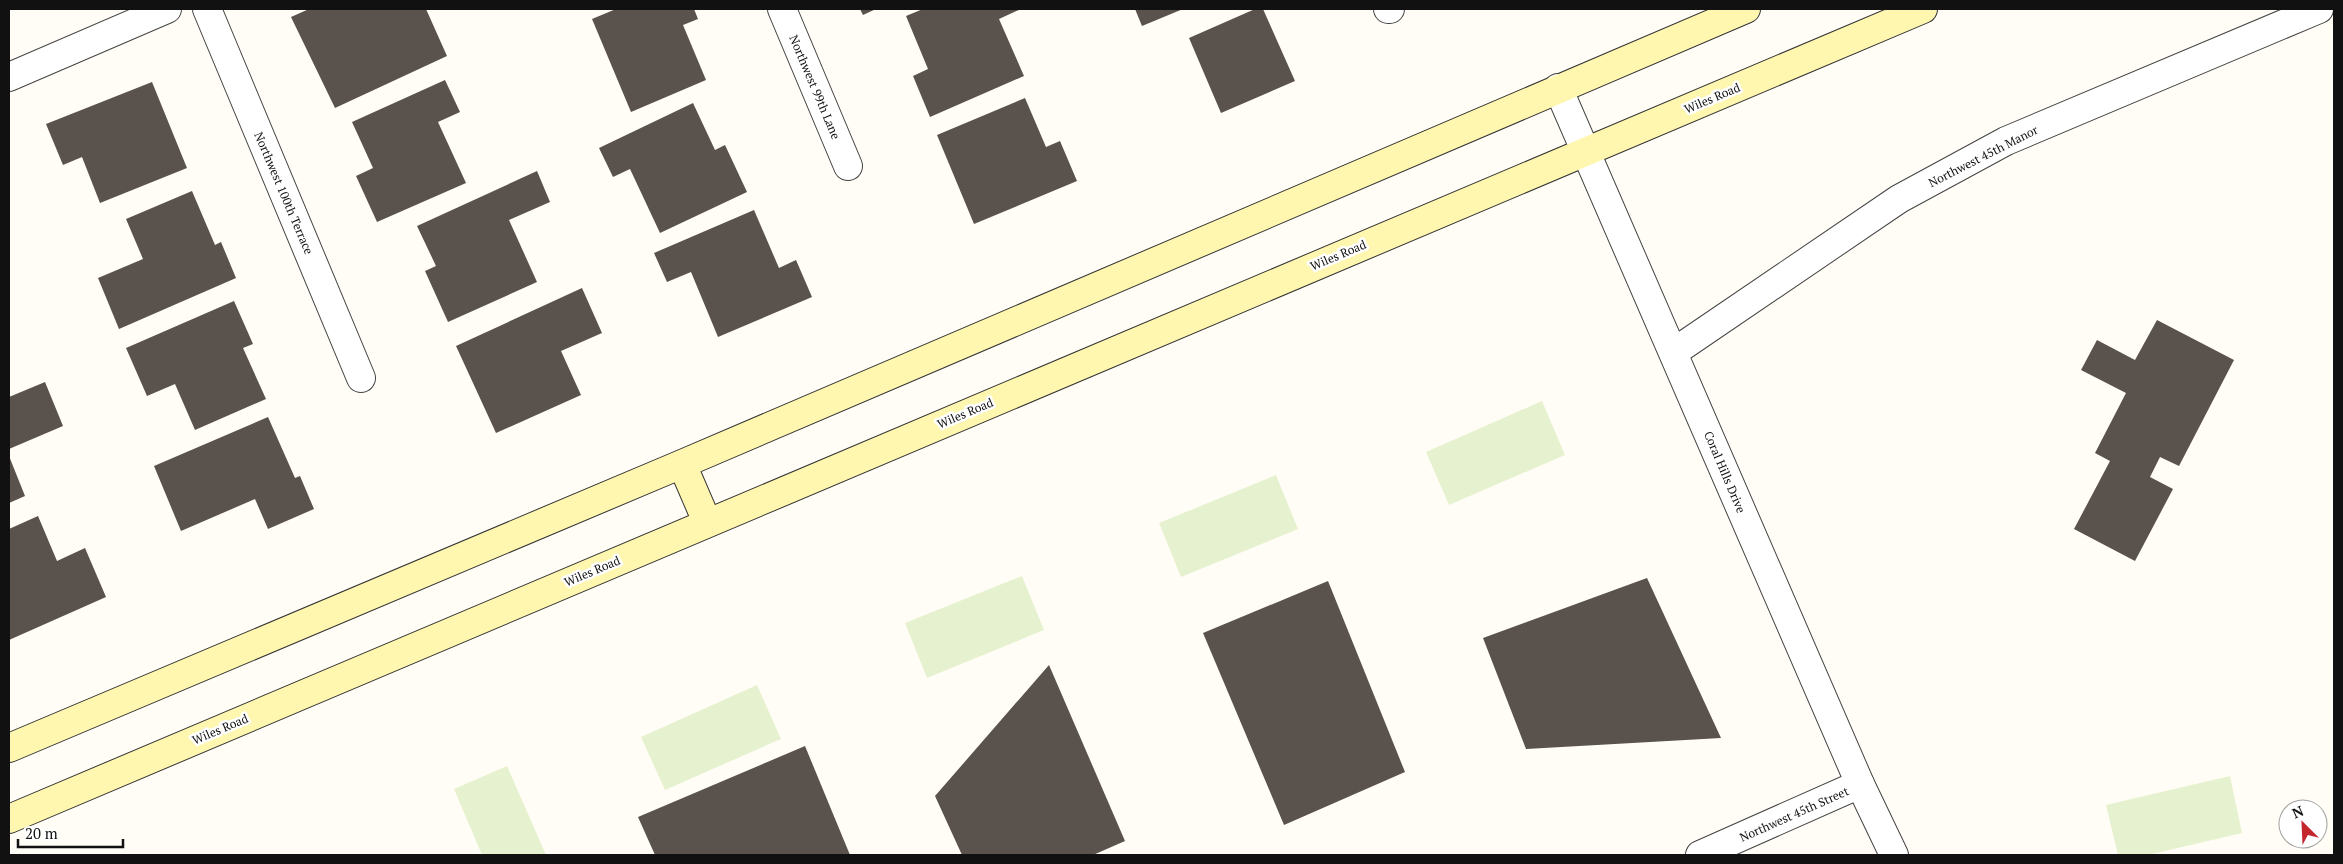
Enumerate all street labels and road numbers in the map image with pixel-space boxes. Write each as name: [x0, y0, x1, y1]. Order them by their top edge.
street label: Northwest 99th Lane: [786, 33, 844, 141]
street label: Wiles Road: [1682, 79, 1743, 117]
street label: Northwest 45th Manor: [1926, 122, 2041, 190]
street label: Northwest 100th Terrace: [251, 129, 317, 257]
street label: Wiles Road: [1308, 236, 1369, 274]
street label: Wiles Road: [935, 394, 996, 432]
street label: Coral Hills Drive: [1701, 429, 1749, 515]
street label: Wiles Road: [562, 552, 623, 590]
street label: Wiles Road: [190, 710, 251, 748]
street label: Northwest 45th Street: [1737, 783, 1851, 845]

